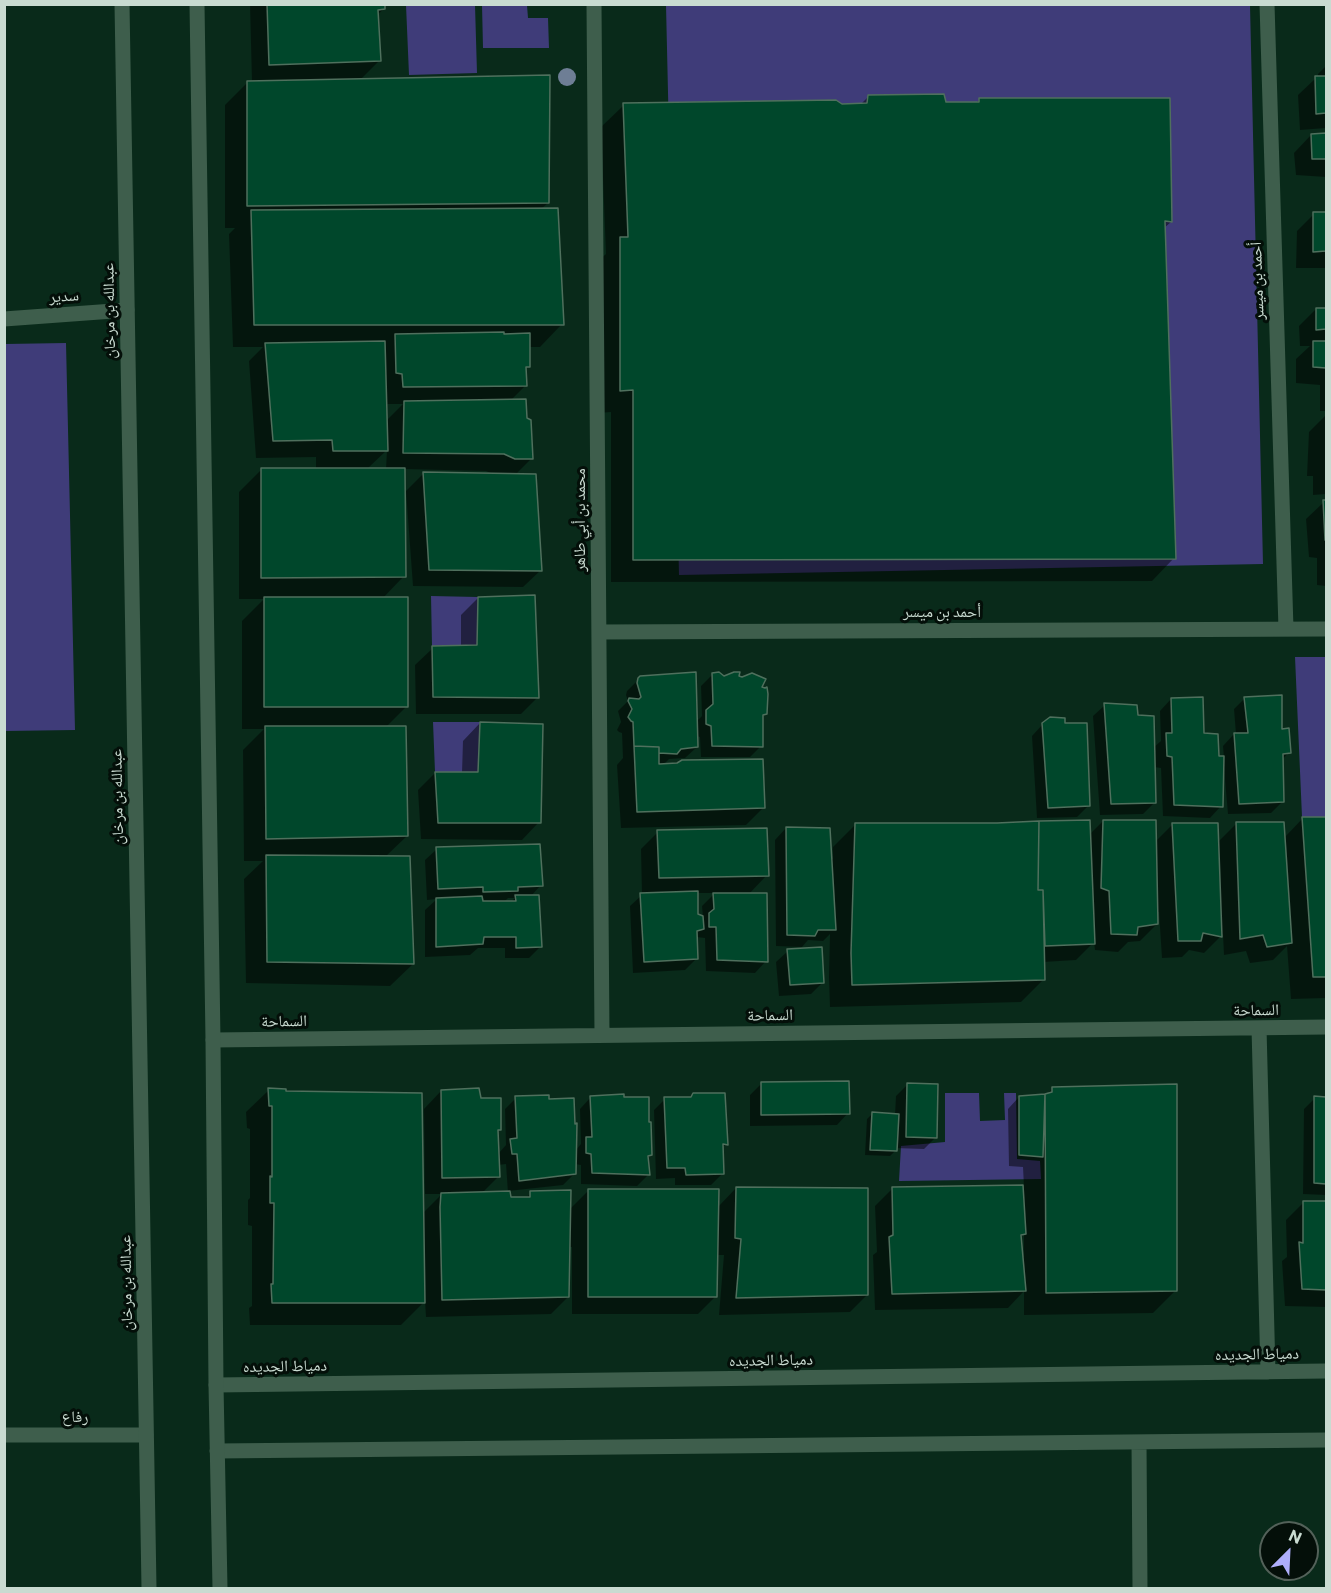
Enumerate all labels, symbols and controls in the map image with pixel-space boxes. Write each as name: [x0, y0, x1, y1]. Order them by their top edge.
street label: أحمد بن ميسر: [1246, 242, 1268, 320]
street label: عبدالله بن مرخان: [99, 263, 119, 359]
street label: سدير: [48, 285, 80, 307]
street label: محمد بن أبي طاهر: [570, 468, 590, 572]
street label: أحمد بن ميسر: [903, 602, 981, 622]
street label: عبدالله بن مرخان: [107, 749, 127, 845]
street label: السماحة: [1233, 1000, 1279, 1020]
street label: السماحة: [747, 1005, 793, 1025]
street label: السماحة: [261, 1011, 307, 1031]
street label: عبدالله بن مرخان: [116, 1235, 136, 1331]
street label: دمياط الجديده: [1215, 1344, 1299, 1364]
street label: دمياط الجديده: [729, 1350, 813, 1370]
street label: دمياط الجديده: [243, 1356, 327, 1376]
street label: رفاع: [62, 1407, 88, 1427]
north arrow: [1259, 1521, 1319, 1581]
text: N: [1286, 1525, 1305, 1547]

